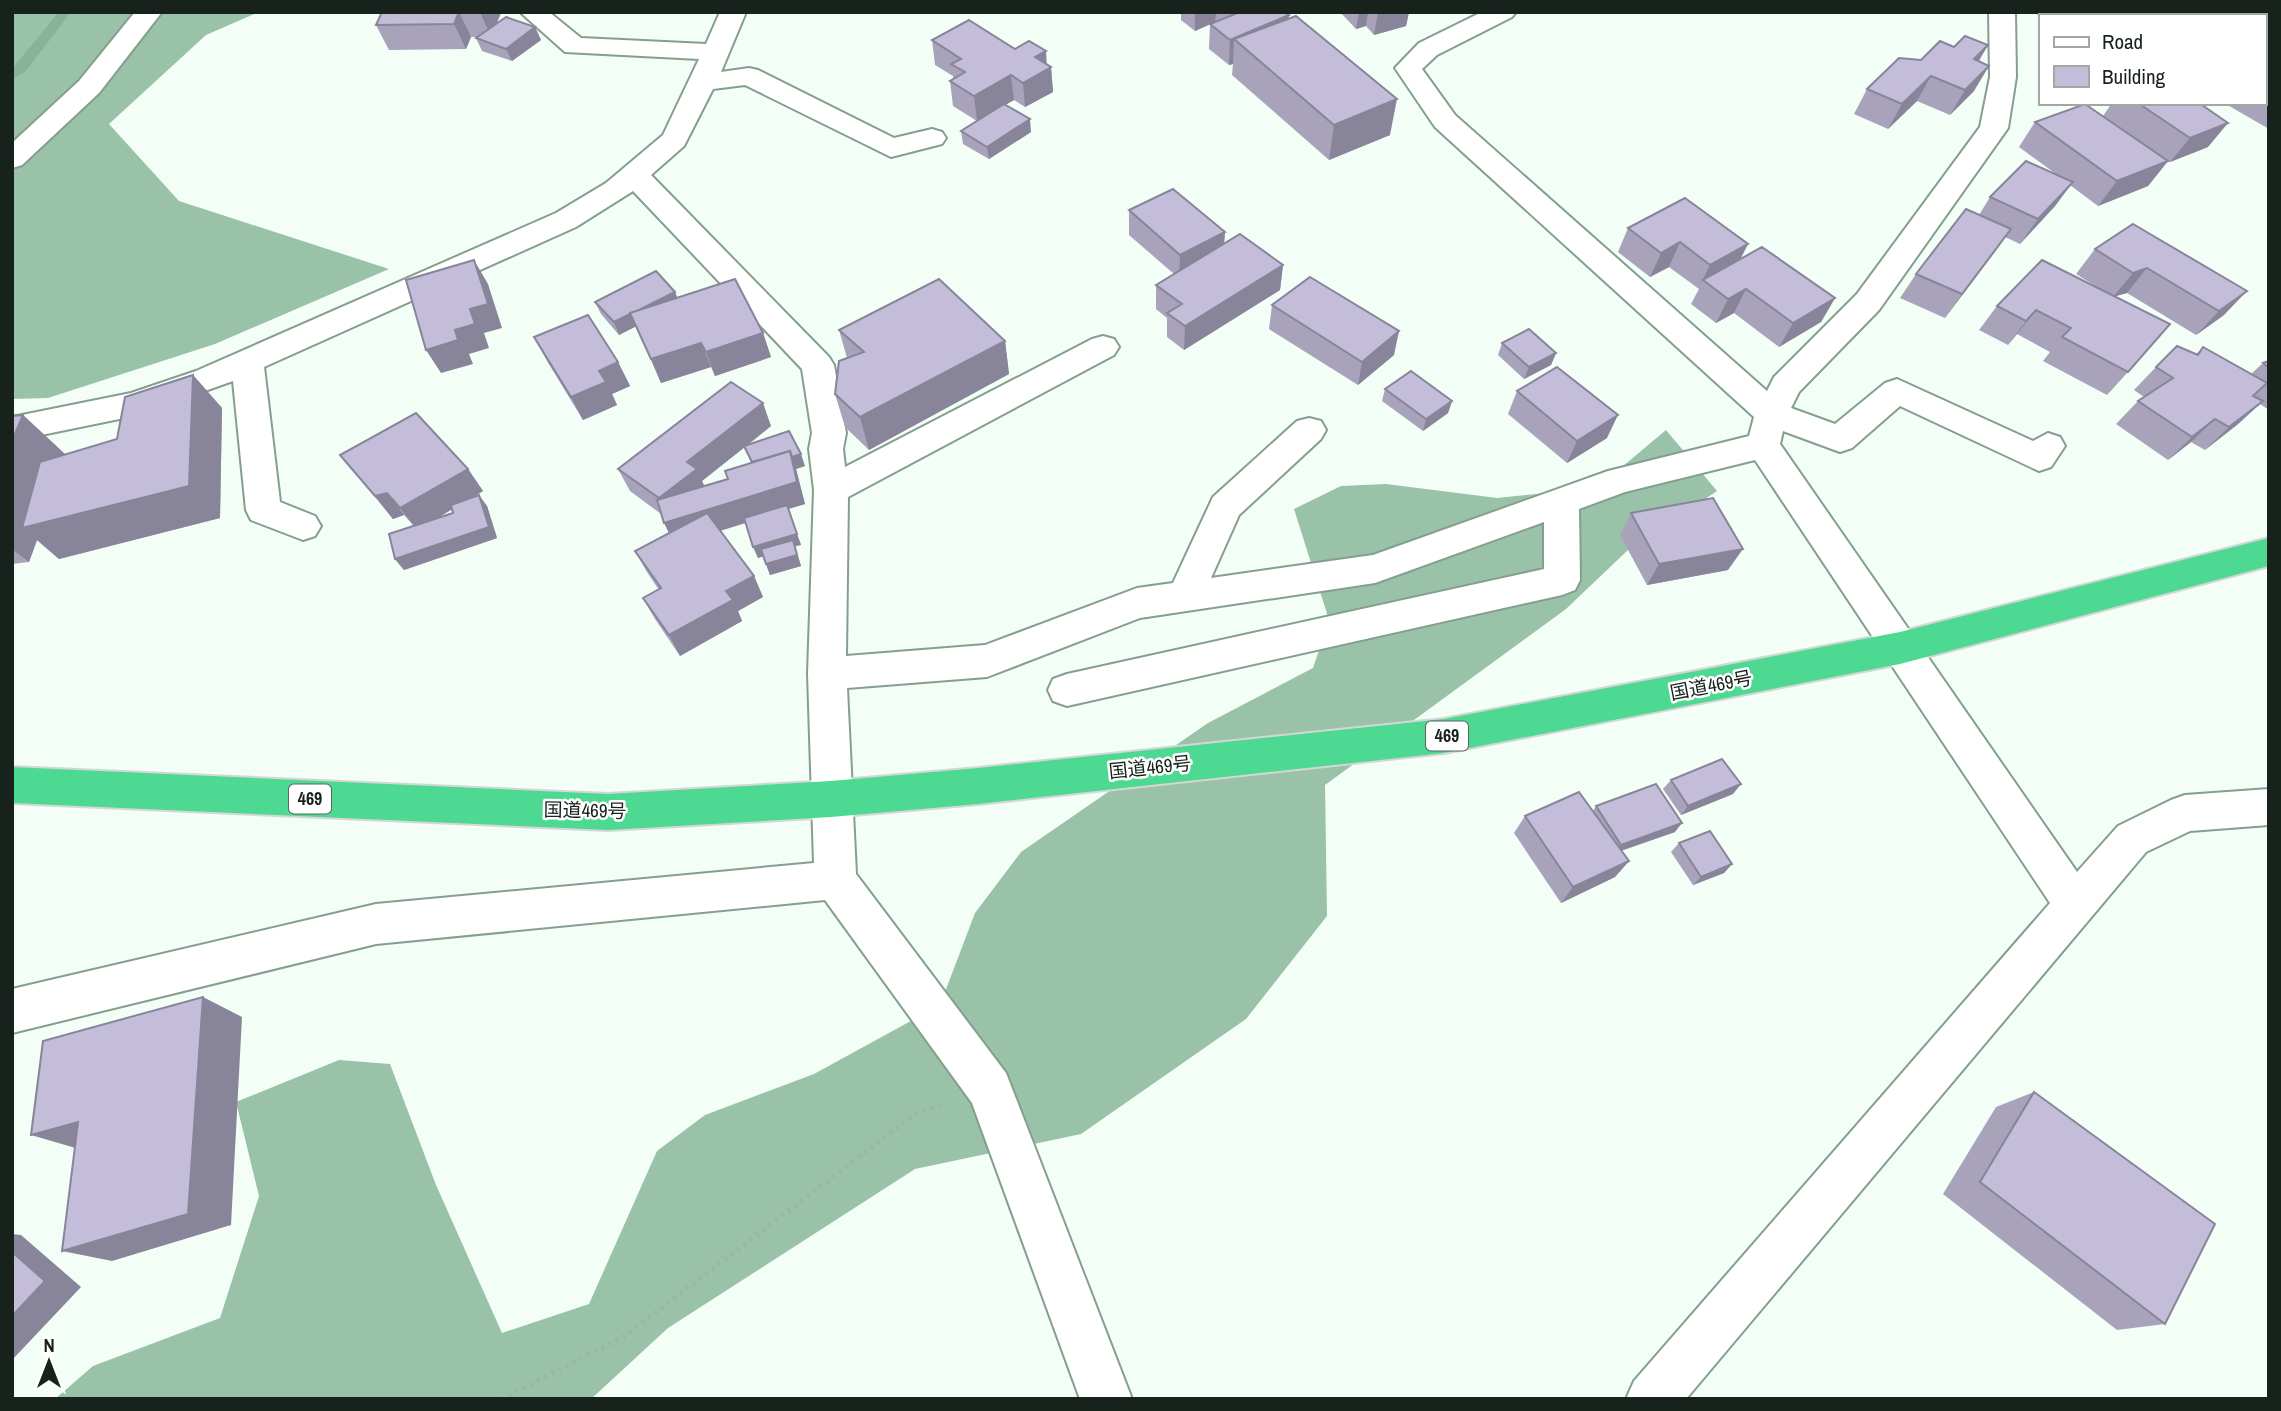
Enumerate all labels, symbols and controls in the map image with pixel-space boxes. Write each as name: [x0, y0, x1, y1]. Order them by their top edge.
legend: [2039, 14, 2267, 105]
text: Road: [2102, 27, 2143, 56]
text: Building: [2102, 62, 2166, 91]
street label: 国道469号: [1668, 664, 1754, 706]
road number: 469: [1426, 722, 1468, 750]
street label: 国道469号: [1107, 750, 1193, 784]
road number: 469: [289, 784, 331, 814]
street label: 国道469号: [543, 796, 627, 824]
north arrow: [14, 1327, 84, 1397]
text: N: [43, 1332, 55, 1358]

